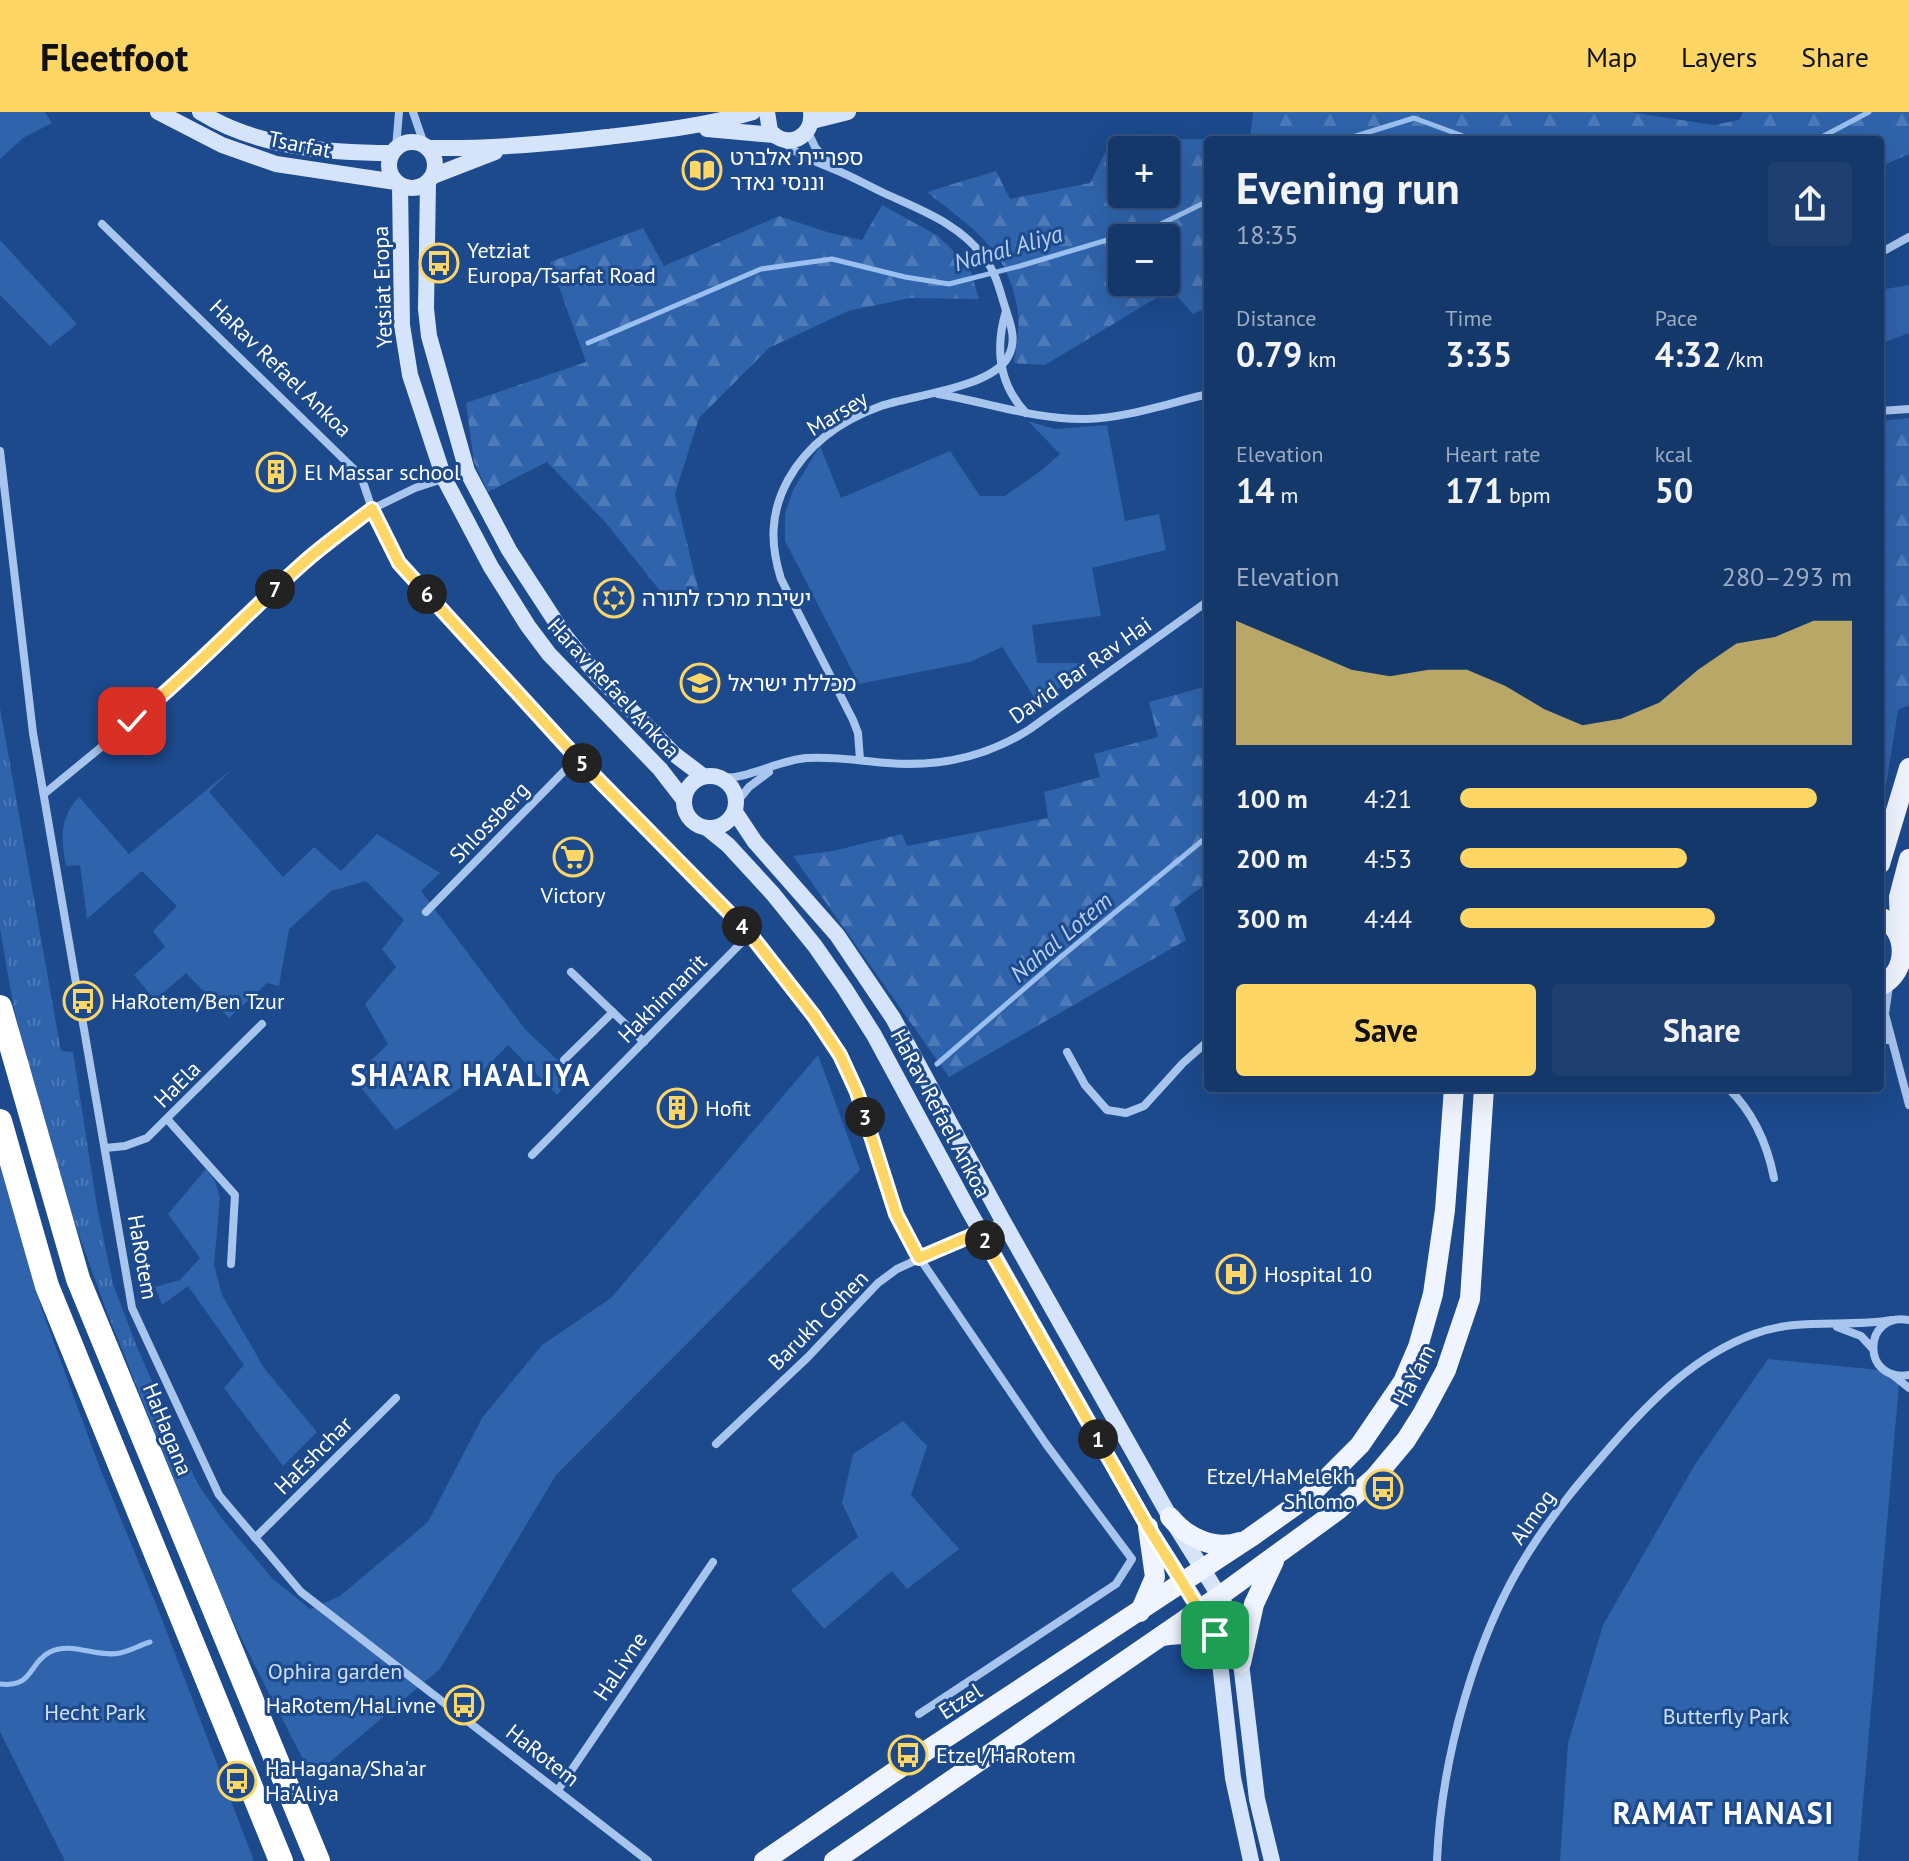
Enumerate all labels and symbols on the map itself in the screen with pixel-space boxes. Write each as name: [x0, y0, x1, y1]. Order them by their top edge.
street label: Tsarfat: [266, 124, 334, 164]
place label: ספריית אלברט וננסי נאדר: [730, 143, 864, 196]
library icon: ספריית אלברט וננסי נאדר: [681, 149, 723, 191]
water label: Nahal Aliya: [950, 218, 1066, 278]
street label: Yetsiat Eropa: [366, 225, 398, 349]
place label: Yetziat Europa/Tsarfat Road: [467, 236, 656, 289]
bus stop icon: Yetziat Europa/Tsarfat Road: [418, 242, 460, 284]
street label: HaRav Refael Ankoa: [204, 293, 358, 443]
street label: Marsey: [801, 384, 873, 442]
building icon: El Massar school: [255, 451, 297, 493]
place label: El Massar school: [304, 458, 461, 486]
pin: 7: [255, 569, 295, 609]
pin: 6: [407, 574, 447, 614]
synagogue icon: ישיבת מרכז לתורה: [593, 577, 635, 619]
place label: ישיבת מרכז לתורה: [642, 584, 811, 612]
street label: David Bar Rav Hai: [1003, 610, 1157, 730]
street label: Harav Refael Ankoa: [542, 612, 686, 764]
school or university icon: מכללת ישראל: [679, 662, 721, 704]
place label: מכללת ישראל: [728, 669, 856, 697]
pin: [98, 687, 166, 755]
pin: 5: [562, 743, 602, 783]
street label: Shlossberg: [443, 775, 535, 869]
supermarket icon: Victory: [552, 836, 594, 878]
place label: Victory: [539, 881, 606, 909]
water label: Nahal Lotem: [1003, 885, 1119, 989]
pin: 4: [722, 906, 762, 946]
street label: Hakhinnanit: [612, 947, 713, 1048]
bus stop icon: HaRotem/Ben Tzur: [62, 980, 104, 1022]
place label: HaRotem/Ben Tzur: [111, 987, 285, 1015]
street label: HaRav Refael Ankoa: [885, 1024, 997, 1202]
street label: HaEla: [148, 1055, 206, 1113]
district label: SHA'AR HA'ALIYA: [350, 1055, 592, 1094]
building icon: Hofit: [656, 1087, 698, 1129]
place label: Hofit: [705, 1094, 751, 1122]
pin: 3: [845, 1097, 885, 1137]
street label: HaRotem: [122, 1212, 164, 1302]
pin: 2: [965, 1220, 1005, 1260]
hospital icon: Hospital 10: [1215, 1253, 1257, 1295]
place label: Hospital 10: [1264, 1260, 1372, 1288]
street label: Barukh Cohen: [762, 1264, 874, 1376]
street label: HaYam: [1387, 1340, 1441, 1410]
street label: HaHagana: [137, 1379, 199, 1479]
street label: HaEshchar: [268, 1410, 358, 1500]
pin: 1: [1078, 1419, 1118, 1459]
place label: Etzel/HaMelekh Shlomo: [1206, 1462, 1355, 1515]
bus stop icon: Etzel/HaMelekh Shlomo: [1362, 1468, 1404, 1510]
street label: Almog: [1503, 1484, 1561, 1550]
pin: [1181, 1601, 1249, 1669]
street label: HaLivne: [587, 1626, 653, 1706]
park label: Ophira garden: [268, 1657, 402, 1685]
street label: Etzel: [933, 1676, 988, 1725]
bus stop icon: HaRotem/HaLivne: [443, 1684, 485, 1726]
place label: HaRotem/HaLivne: [266, 1691, 436, 1719]
park label: Hecht Park: [44, 1698, 146, 1726]
park label: Butterfly Park: [1663, 1702, 1790, 1730]
street label: HaRotem: [501, 1718, 585, 1792]
bus stop icon: Etzel/HaRotem: [887, 1734, 929, 1776]
place label: Etzel/HaRotem: [936, 1741, 1076, 1769]
place label: HaHagana/Sha'ar Ha'Aliya: [265, 1754, 427, 1807]
bus stop icon: HaHagana/Sha'ar Ha'Aliya: [216, 1760, 258, 1802]
district label: RAMAT HANASI: [1613, 1793, 1835, 1832]

